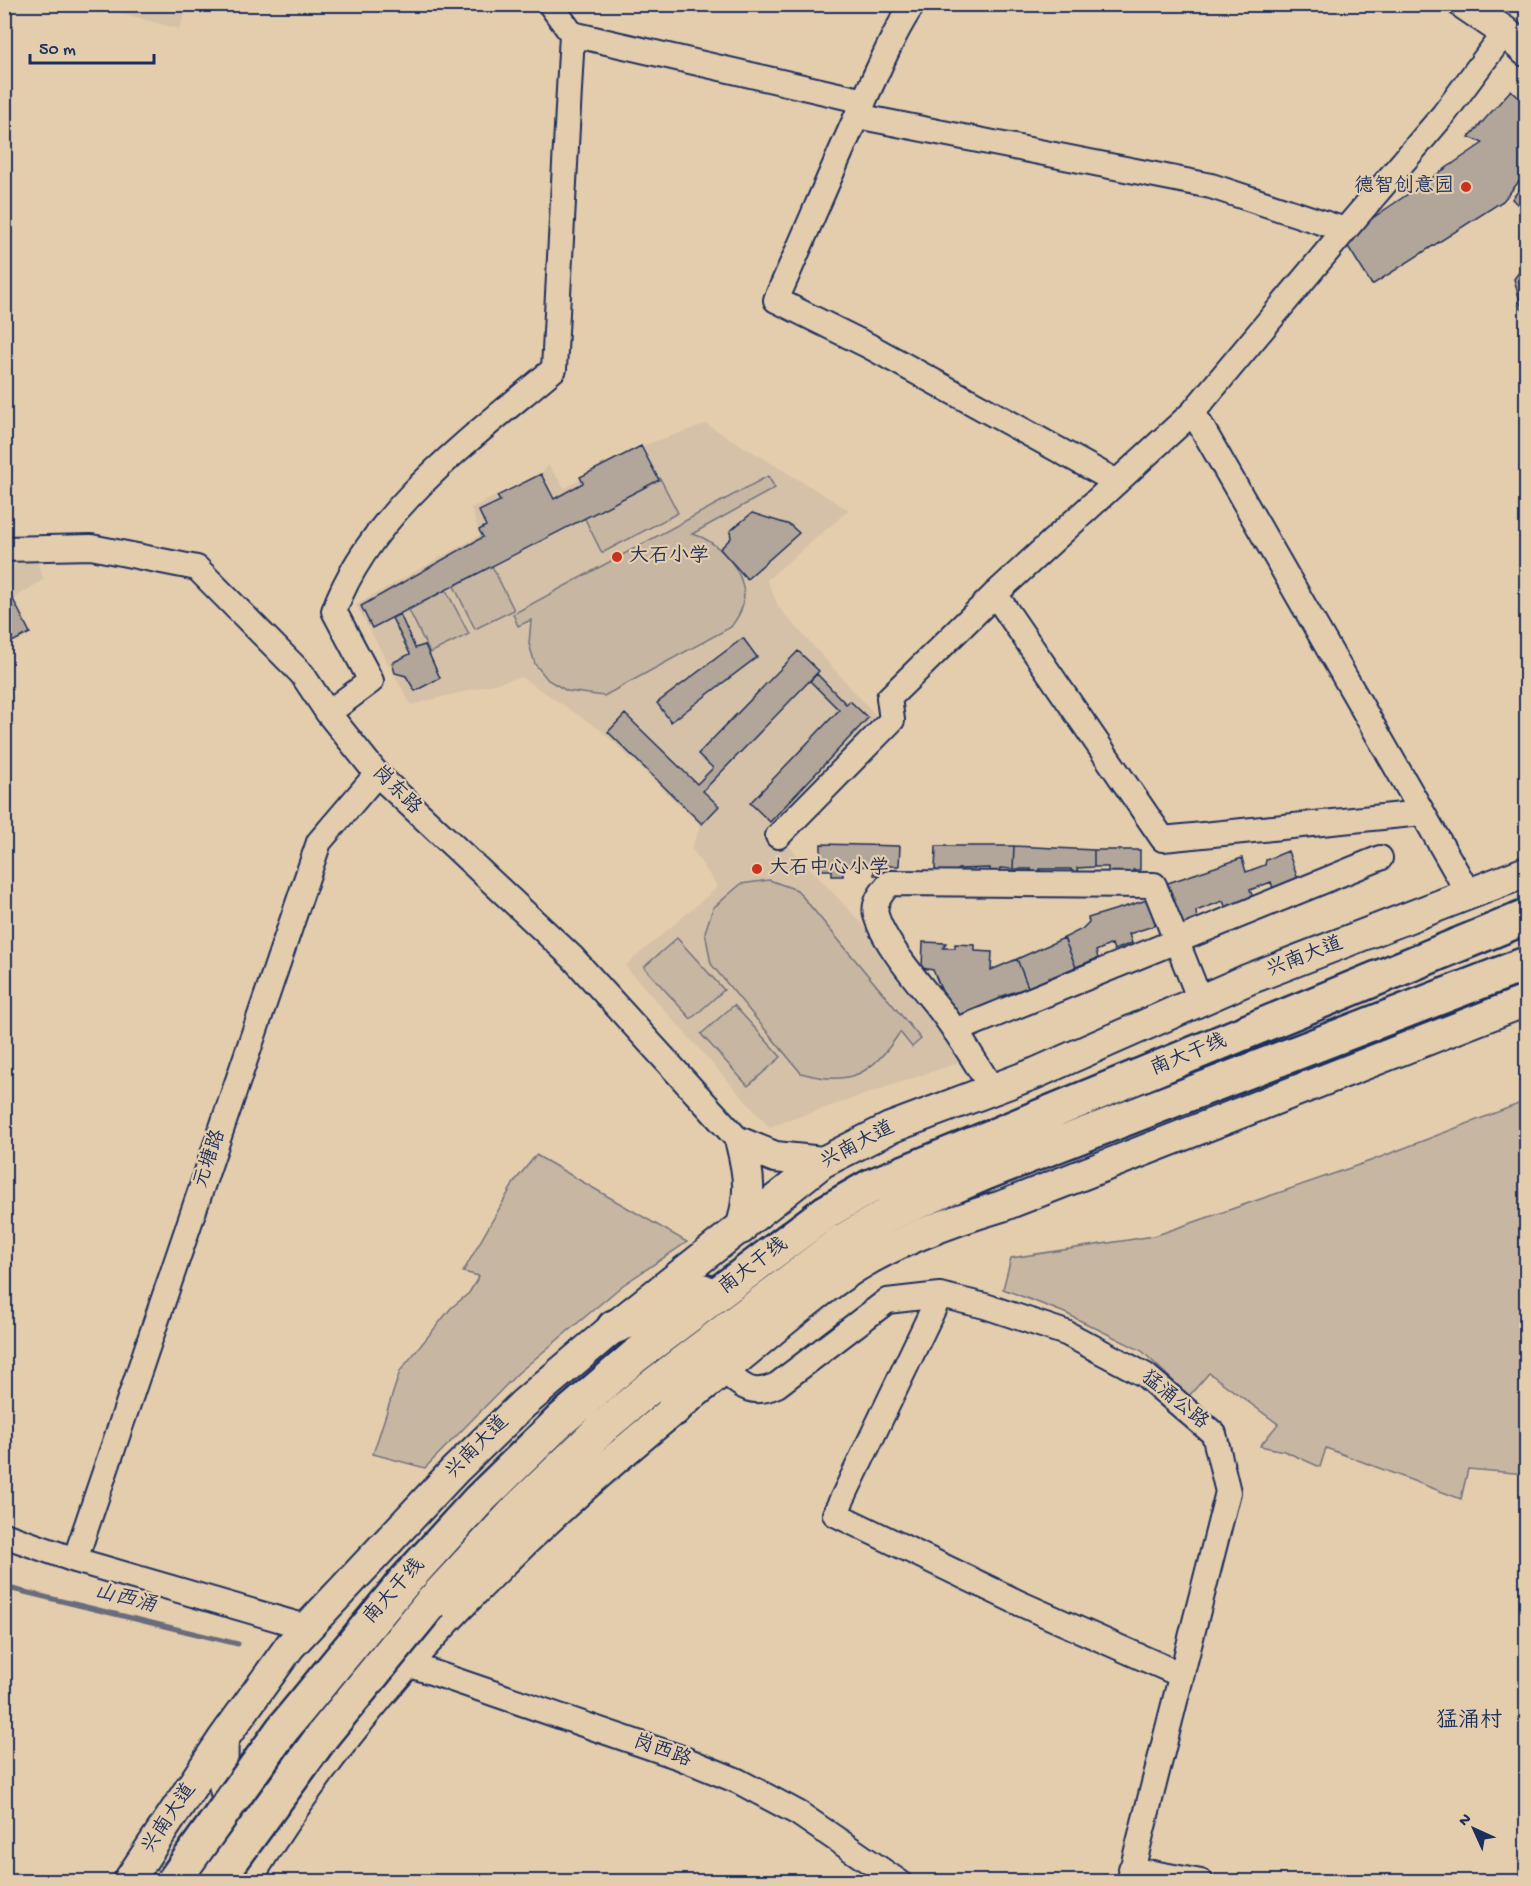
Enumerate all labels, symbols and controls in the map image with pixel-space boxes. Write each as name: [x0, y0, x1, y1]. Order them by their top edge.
scale bar: [30, 27, 154, 65]
text: 50 m: [39, 40, 76, 61]
place label: 德智创意园: [1354, 174, 1454, 199]
marker: 德智创意园: [1459, 180, 1473, 194]
place label: 大石小学: [629, 544, 709, 569]
marker: 大石小学: [610, 550, 624, 564]
street label: 岗东路: [367, 760, 427, 821]
place label: 大石中心小学: [769, 856, 889, 881]
marker: 大石中心小学: [750, 862, 764, 876]
street label: 兴南大道: [1263, 931, 1346, 983]
street label: 南大干线: [1147, 1028, 1230, 1082]
street label: 兴南大道: [816, 1115, 899, 1175]
street label: 元塘路: [188, 1125, 232, 1191]
street label: 南大干线: [714, 1232, 793, 1300]
street label: 猛涌公路: [1136, 1365, 1214, 1436]
street label: 兴南大道: [440, 1410, 514, 1484]
street label: 南大干线: [358, 1553, 430, 1629]
water label: 山西涌: [91, 1579, 160, 1620]
district label: 猛涌村: [1436, 1708, 1502, 1735]
street label: 岗西路: [630, 1729, 696, 1773]
street label: 兴南大道: [136, 1778, 202, 1859]
north arrow: [1444, 1799, 1504, 1859]
text: N: [1455, 1810, 1477, 1831]

